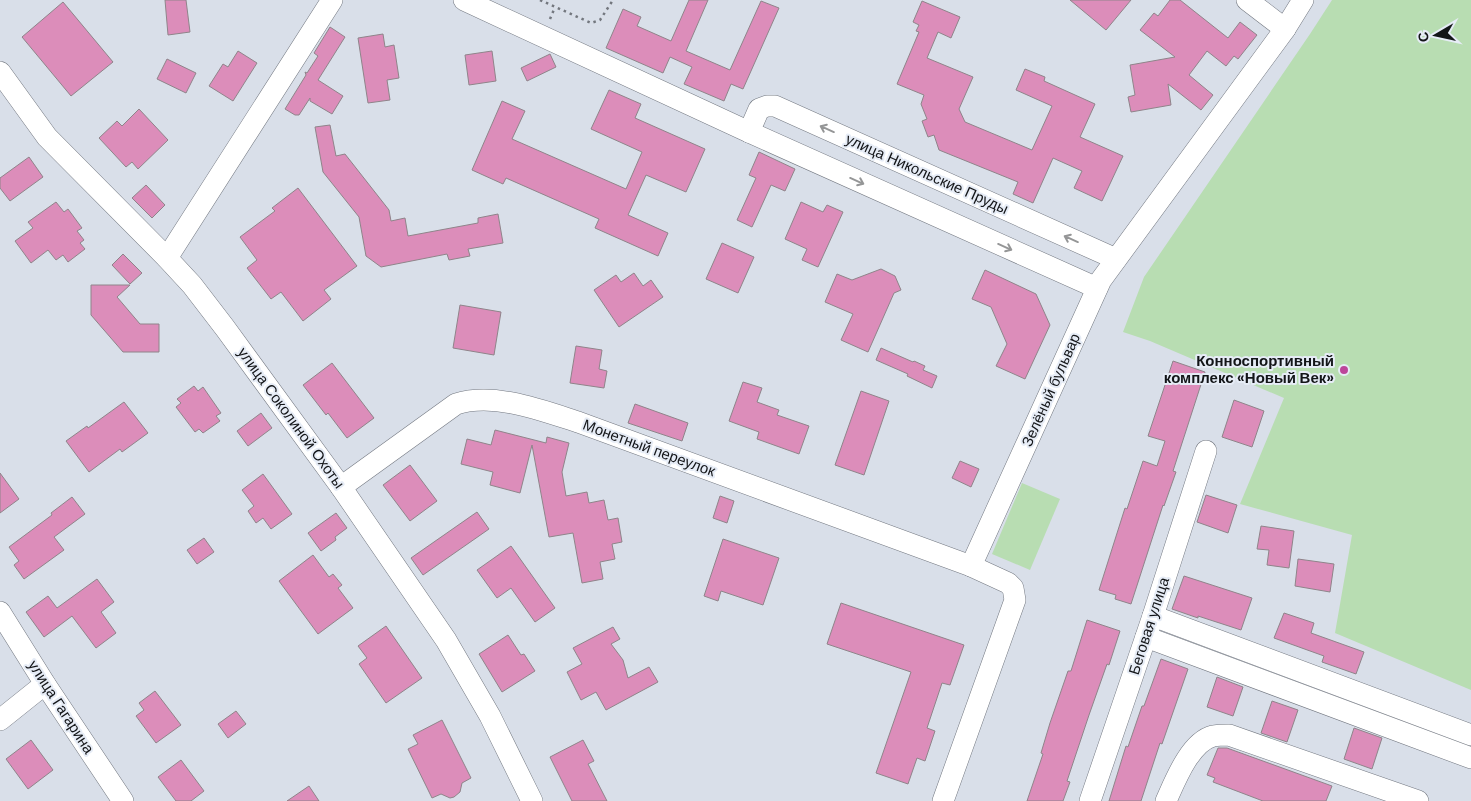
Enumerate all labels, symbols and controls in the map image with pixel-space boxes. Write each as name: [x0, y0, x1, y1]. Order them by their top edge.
north arrow: [1411, 10, 1461, 60]
text: С: [1413, 31, 1433, 43]
one-way arrow: [820, 124, 835, 134]
street label: улица Никольские Пруды: [843, 129, 1011, 219]
one-way arrow: [849, 176, 864, 186]
one-way arrow: [1064, 234, 1079, 244]
one-way arrow: [997, 243, 1012, 253]
street label: Зелёный бульвар: [1017, 330, 1085, 450]
street label: улица Соколиной Охоты: [233, 343, 349, 493]
place label: Конноспортивный комплекс «Новый Век»: [1164, 351, 1334, 388]
marker: Конноспортивный комплекс «Новый Век»: [1338, 364, 1350, 376]
street label: Монетный переулок: [580, 415, 718, 481]
street label: Беговая улица: [1124, 574, 1174, 677]
street label: улица Гагарина: [23, 656, 99, 758]

